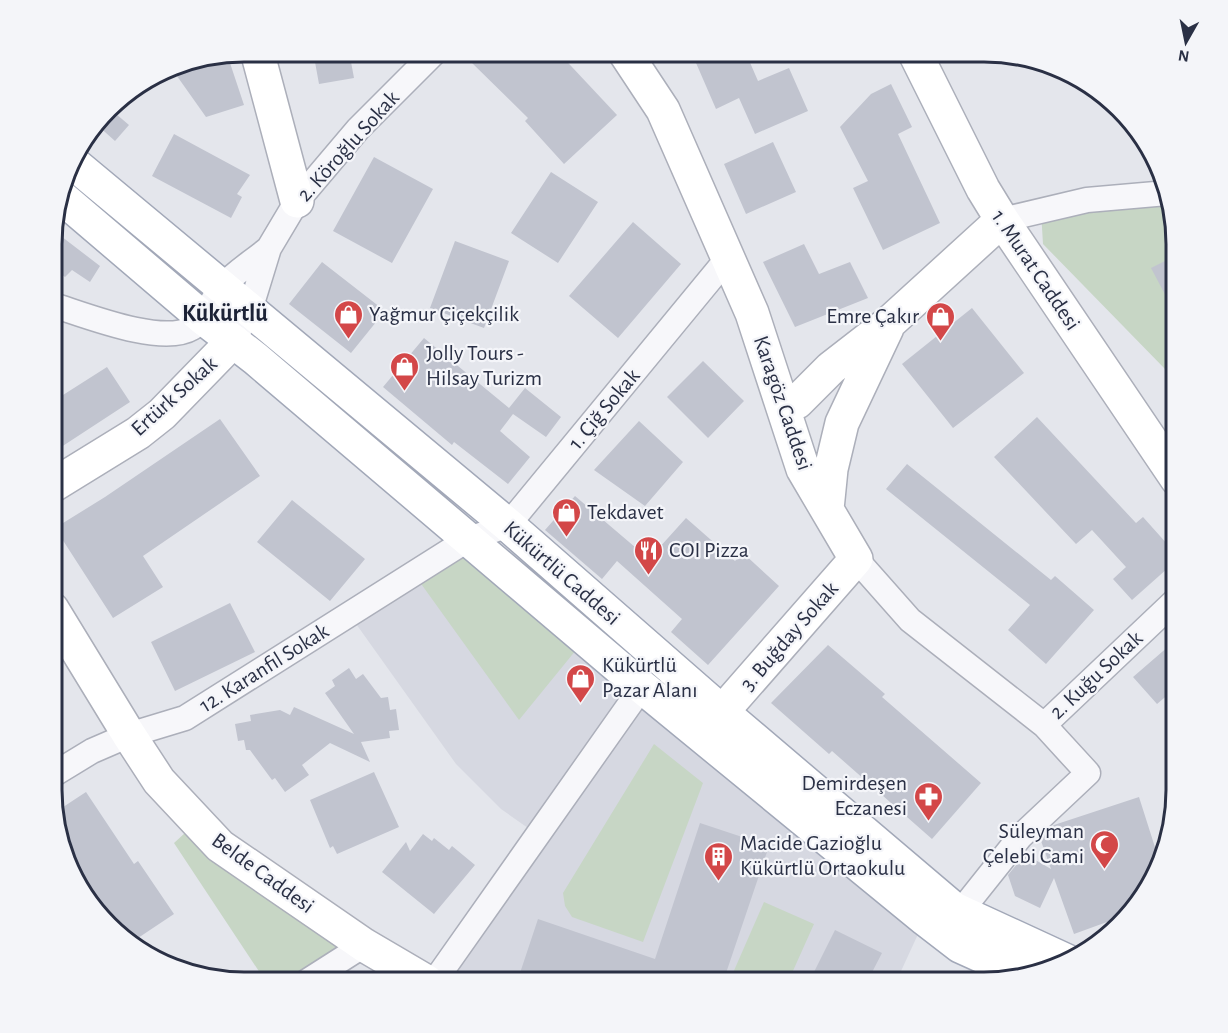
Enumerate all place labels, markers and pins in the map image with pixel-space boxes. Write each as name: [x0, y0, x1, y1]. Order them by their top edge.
shop icon: Yağmur Çiçekçilik: [332, 298, 364, 340]
shop icon: Emre Çakır: [924, 300, 956, 342]
place label: Yağmur Çiçekçilik: [369, 303, 519, 325]
place label: Emre Çakır: [826, 305, 919, 327]
place label: Jolly Tours - Hilsay Turizm: [426, 342, 542, 389]
shop icon: Jolly Tours - Hilsay Turizm: [389, 350, 421, 392]
shop icon: Tekdavet: [550, 496, 582, 538]
place label: Tekdavet: [587, 501, 664, 523]
restaurant icon: COI Pizza: [632, 534, 664, 576]
place label: COI Pizza: [669, 539, 749, 561]
place label: Kükürtlü Pazar Alanı: [602, 654, 698, 701]
shop icon: Kükürtlü Pazar Alanı: [565, 662, 597, 704]
place label: Demirdeşen Eczanesi: [801, 772, 907, 819]
pharmacy icon: Demirdeşen Eczanesi: [912, 780, 944, 822]
place label: Süleyman Çelebi Cami: [983, 820, 1084, 867]
mosque icon: Süleyman Çelebi Cami: [1089, 828, 1121, 870]
place label: Macide Gazioğlu Kükürtlü Ortaokulu: [740, 832, 905, 879]
building icon: Macide Gazioğlu Kükürtlü Ortaokulu: [703, 840, 735, 882]

